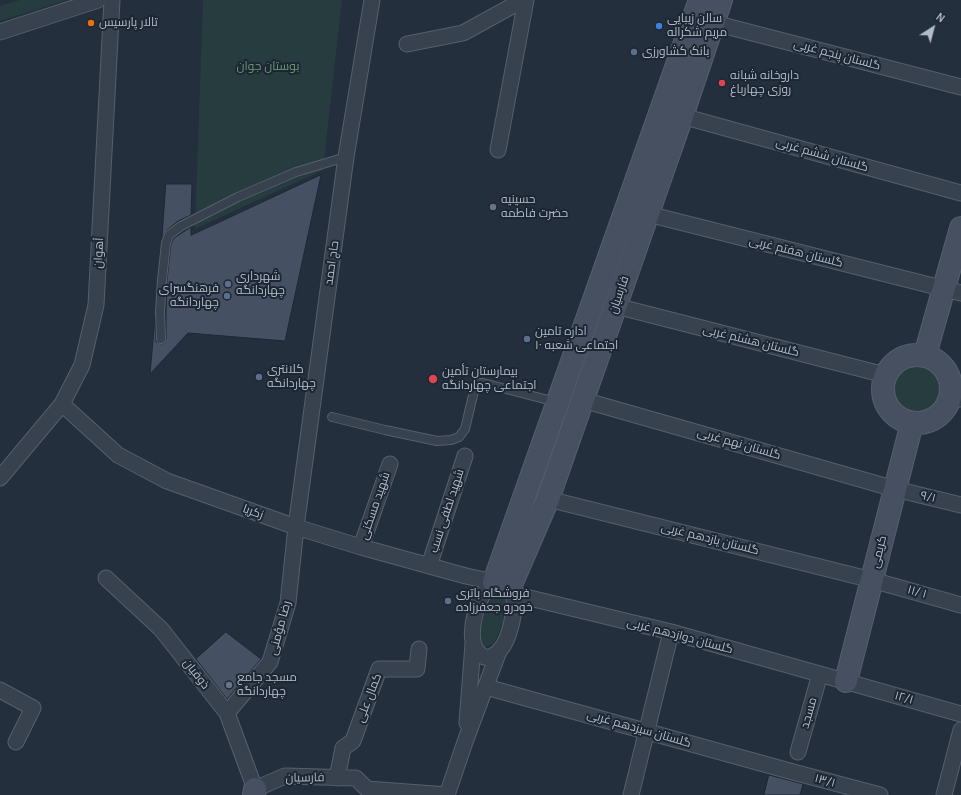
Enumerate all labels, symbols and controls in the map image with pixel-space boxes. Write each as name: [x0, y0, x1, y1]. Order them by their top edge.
north arrow: [913, 8, 953, 48]
text: N: [933, 10, 947, 25]
place label: سالن زیبایی مریم شکراله: [667, 12, 727, 40]
place label: تالار پارسیس: [99, 16, 158, 30]
marker: تالار پارسیس: [86, 18, 96, 28]
marker: سالن زیبایی مریم شکراله: [654, 21, 664, 31]
street label: گلستان پنجم غربی: [792, 36, 882, 74]
place label: بانک کشاورزی: [642, 45, 710, 59]
marker: بانک کشاورزی: [629, 47, 639, 57]
park label: بوستان جوان: [237, 60, 299, 74]
place label: داروخانه شبانه روزی چهارباغ: [730, 69, 799, 97]
marker: داروخانه شبانه روزی چهارباغ: [717, 78, 727, 88]
street label: گلستان ششم غربی: [774, 135, 870, 175]
place label: حسینیه حضرت فاطمه: [501, 193, 568, 221]
marker: حسینیه حضرت فاطمه: [488, 202, 498, 212]
street label: گلستان هفتم غربی: [748, 233, 844, 271]
street label: آهوان: [91, 237, 107, 269]
street label: حاج احمد: [322, 240, 342, 286]
place label: شهرداری چهاردانگه: [236, 270, 285, 298]
street label: فارسیان: [606, 274, 632, 316]
marker: شهرداری چهاردانگه: [223, 279, 233, 289]
place label: فرهنگسرای چهاردانگه: [159, 282, 219, 310]
marker: فرهنگسرای چهاردانگه: [222, 291, 232, 301]
street label: گلستان هشتم غربی: [701, 322, 801, 360]
place label: اداره تامین اجتماعی شعبه ۱۰: [535, 325, 618, 353]
marker: اداره تامین اجتماعی شعبه ۱۰: [522, 334, 532, 344]
place label: کلانتری چهاردانگه: [267, 363, 316, 391]
place label: بیمارستان تأمین اجتماعی چهاردانگه: [442, 365, 537, 393]
marker: کلانتری چهاردانگه: [254, 372, 264, 382]
marker: بیمارستان تأمین اجتماعی چهاردانگه: [427, 373, 439, 385]
street label: گلستان نهم غربی: [695, 425, 783, 463]
street label: شهید لطفی نسب: [427, 467, 467, 555]
street label: شهید مسکنی: [357, 470, 393, 542]
street label: ۹/۱: [919, 488, 937, 506]
street label: زکریا: [241, 502, 265, 522]
street label: گلستان یازدهم غربی: [659, 520, 761, 558]
street label: کریمی: [868, 534, 890, 570]
street label: ۱۱/ ۱: [906, 582, 928, 602]
place label: فروشگاه باتری خودرو جعفرزاده: [456, 587, 533, 615]
marker: فروشگاه باتری خودرو جعفرزاده: [443, 596, 453, 606]
street label: رضا مؤمنی: [266, 599, 294, 657]
street label: گلستان دوازدهم غربی: [625, 615, 735, 657]
street label: ذوقیان: [180, 656, 212, 692]
place label: مسجد جامع چهاردانگه: [237, 671, 297, 699]
street label: کمال علی: [353, 671, 385, 725]
marker: مسجد جامع چهاردانگه: [224, 680, 234, 690]
street label: ۱۲/۱: [893, 688, 915, 708]
street label: مسجد: [798, 696, 820, 730]
street label: گلستان سیزدهم غربی: [585, 707, 693, 751]
street label: فارسیان: [285, 770, 325, 786]
street label: ۱۳/۱: [813, 771, 837, 791]

